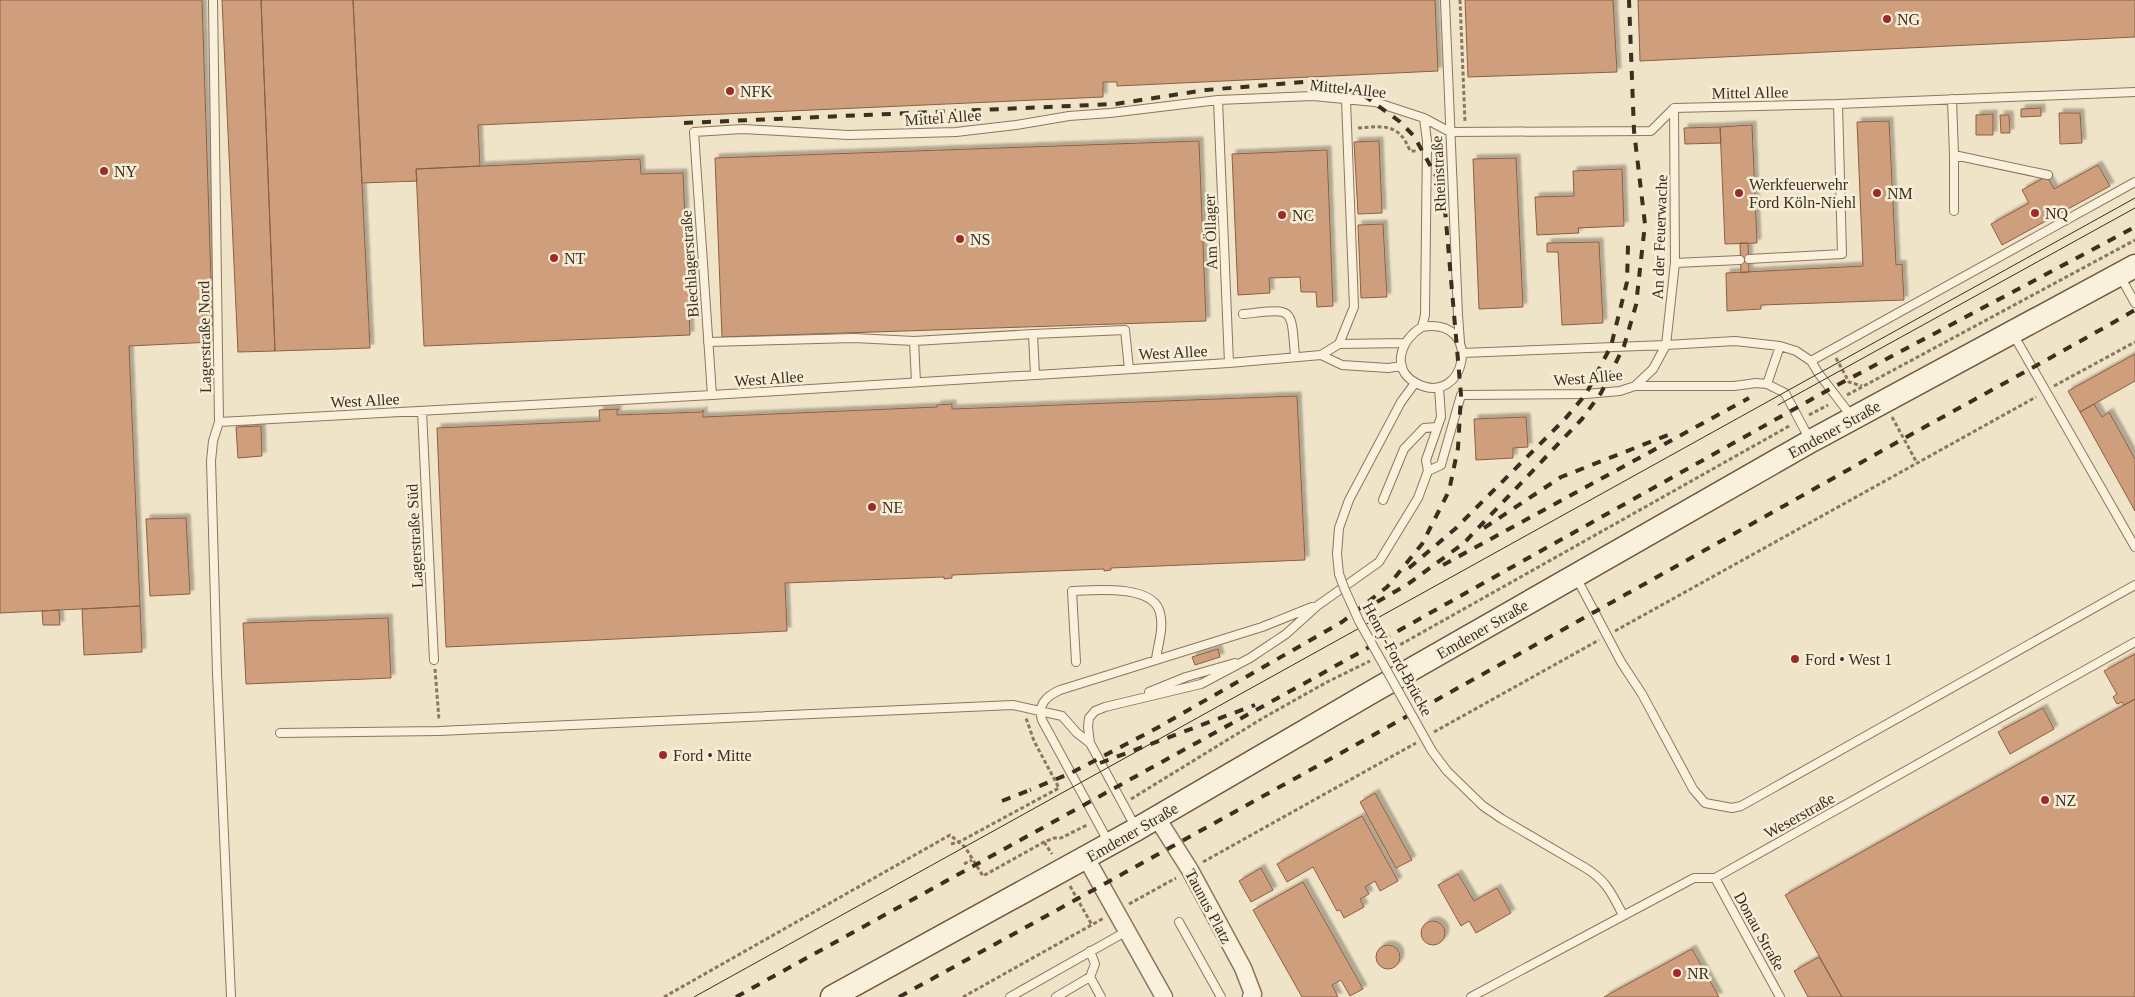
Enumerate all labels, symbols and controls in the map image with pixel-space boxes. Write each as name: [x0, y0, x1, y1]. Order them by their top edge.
place label: NG: [1897, 11, 1921, 28]
marker: NG: [1881, 13, 1893, 25]
street label: Mittel Allee: [1309, 76, 1387, 101]
place label: NFK: [740, 83, 772, 100]
street label: Mittel Allee: [1711, 83, 1789, 102]
marker: NFK: [724, 85, 736, 97]
street label: Mittel Allee: [904, 106, 982, 129]
street label: Rheinstraße: [1428, 135, 1449, 213]
place label: NY: [114, 163, 138, 180]
marker: NY: [98, 165, 110, 177]
street label: An der Feuerwache: [1649, 174, 1670, 300]
place label: Werkfeuerwehr Ford Köln-Niehl: [1749, 176, 1857, 211]
place label: NM: [1887, 185, 1913, 202]
marker: Werkfeuerwehr Ford Köln-Niehl: [1733, 187, 1745, 199]
marker: NM: [1871, 187, 1883, 199]
street label: Am Öllager: [1201, 193, 1221, 270]
place label: NQ: [2045, 205, 2069, 222]
place label: NC: [1292, 207, 1314, 224]
marker: NQ: [2029, 207, 2041, 219]
marker: NC: [1276, 209, 1288, 221]
street label: Blechlagerstraße: [677, 210, 703, 318]
place label: NS: [970, 231, 990, 248]
marker: NS: [954, 233, 966, 245]
place label: NT: [564, 250, 586, 267]
marker: NT: [548, 252, 560, 264]
street label: Lagerstraße Nord: [195, 281, 215, 393]
street label: West Allee: [1138, 342, 1208, 363]
street label: West Allee: [1553, 366, 1623, 389]
street label: West Allee: [734, 368, 804, 389]
street label: West Allee: [330, 390, 400, 411]
street label: Emdener Straße: [1785, 397, 1883, 462]
street label: Lagerstraße Süd: [403, 483, 427, 589]
place label: NE: [882, 499, 903, 516]
marker: NE: [866, 501, 878, 513]
street label: Emdener Straße: [1434, 596, 1531, 662]
street label: Henry-Ford-Brücke: [1358, 600, 1436, 719]
place label: Ford • West 1: [1805, 651, 1892, 668]
marker: Ford • West 1: [1789, 653, 1801, 665]
place label: Ford • Mitte: [673, 747, 752, 764]
marker: Ford • Mitte: [657, 749, 669, 761]
street label: Weserstraße: [1761, 789, 1837, 842]
place label: NZ: [2055, 792, 2076, 809]
marker: NZ: [2039, 794, 2051, 806]
street label: Emdener Straße: [1084, 799, 1181, 865]
street label: Taunus Platz: [1182, 866, 1235, 946]
street label: Donau Straße: [1731, 889, 1788, 974]
place label: NR: [1687, 965, 1710, 982]
marker: NR: [1671, 967, 1683, 979]

